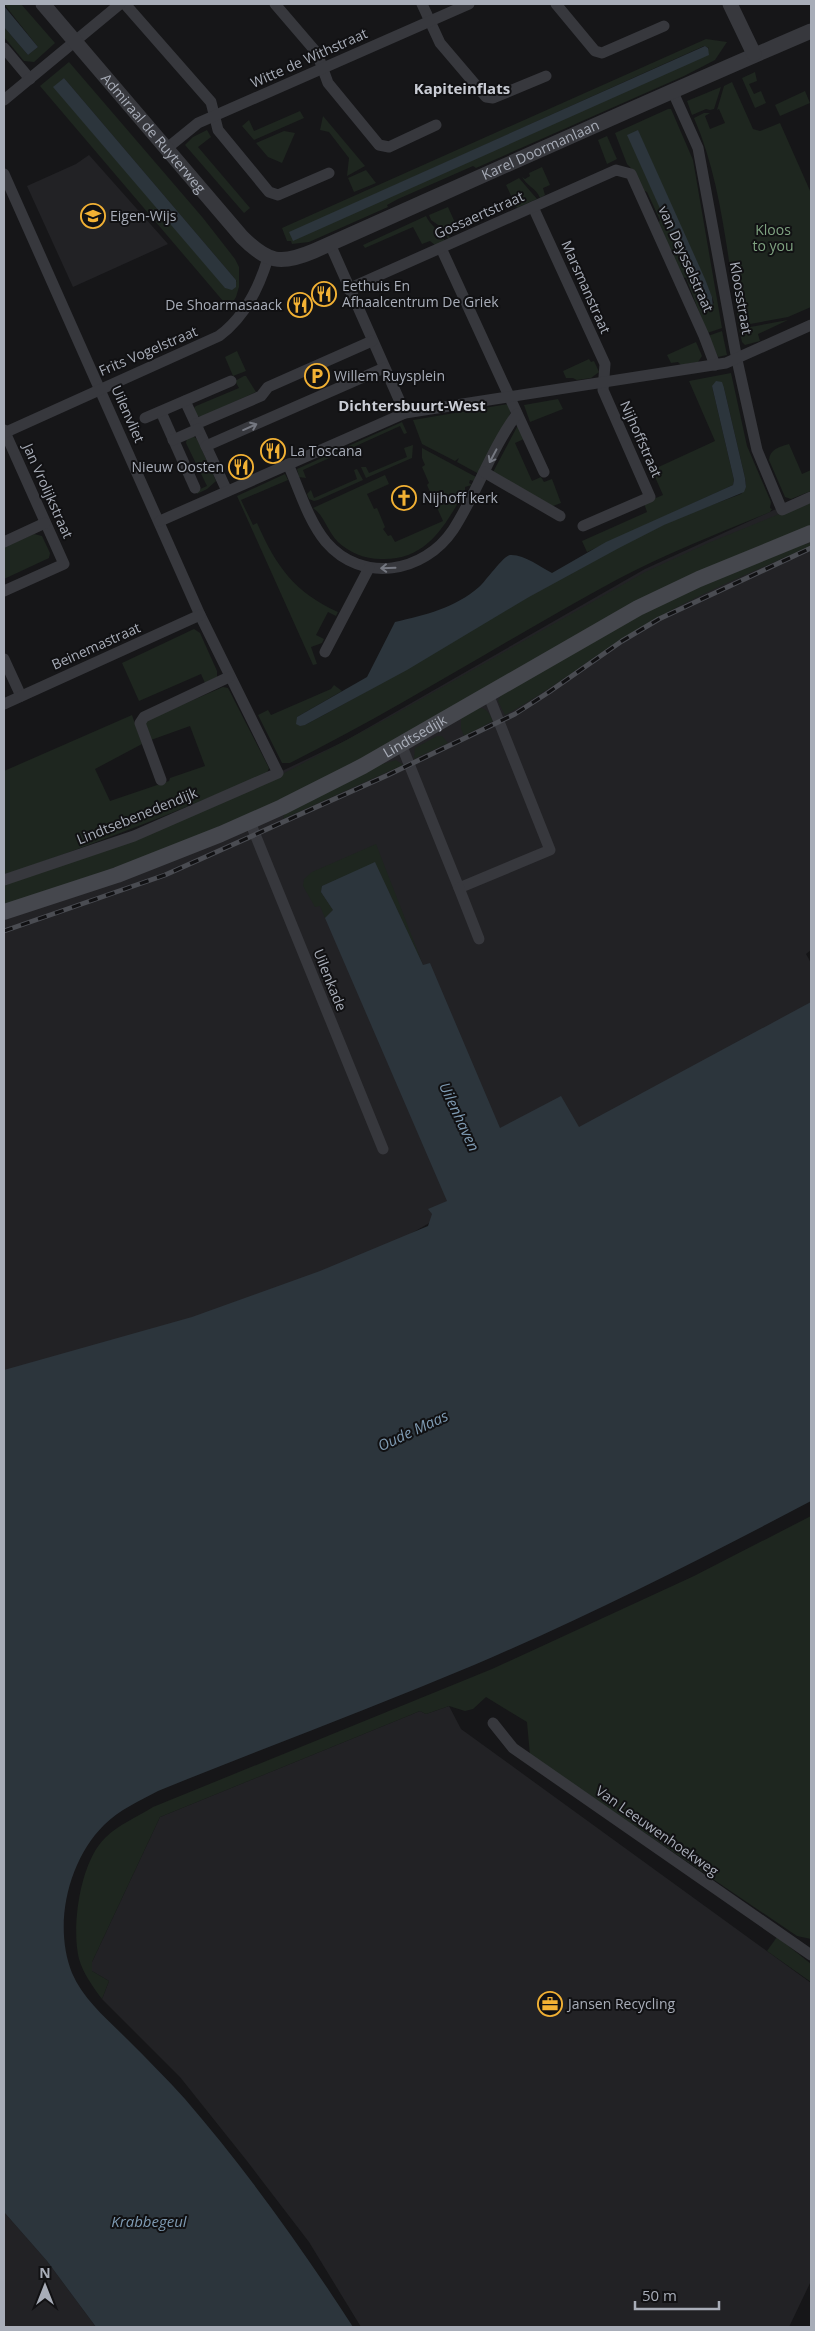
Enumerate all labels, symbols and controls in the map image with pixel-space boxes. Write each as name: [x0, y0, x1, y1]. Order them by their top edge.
street label: Witte de Withstraat: [247, 23, 370, 92]
street label: Admiraal de Ruyterweg: [97, 69, 211, 197]
district label: Kapiteinflats: [414, 78, 510, 98]
street label: Karel Doormanlaan: [478, 115, 602, 184]
street label: Gossaertstraat: [431, 186, 527, 243]
school or university icon: Eigen-Wijs: [80, 203, 106, 229]
street label: van Deysselstraat: [654, 203, 718, 315]
place label: Eigen-Wijs: [110, 206, 177, 225]
park label: Kloos to you: [752, 220, 794, 255]
street label: Marsmanstraat: [557, 237, 615, 336]
street label: Kloosstraat: [726, 260, 757, 336]
place label: Eethuis En Afhaalcentrum De Griek: [342, 276, 499, 311]
restaurant icon: Eethuis En Afhaalcentrum De Griek: [311, 281, 337, 307]
restaurant icon: De Shoarmasaack: [287, 292, 313, 318]
place label: De Shoarmasaack: [165, 295, 283, 314]
street label: Frits Vogelstraat: [96, 321, 200, 380]
parking icon: Willem Ruysplein: [304, 363, 330, 389]
place label: Willem Ruysplein: [334, 366, 445, 385]
street label: Uilenvliet: [107, 382, 149, 445]
district label: Dichtersbuurt-West: [338, 395, 486, 415]
street label: Nijhoffstraat: [616, 397, 667, 480]
one-way arrow: [242, 421, 257, 431]
street label: Jan Vrolijkstraat: [18, 438, 78, 541]
restaurant icon: La Toscana: [260, 438, 286, 464]
place label: La Toscana: [290, 441, 362, 460]
one-way arrow: [488, 448, 497, 463]
restaurant icon: Nieuw Oosten: [228, 454, 254, 480]
place label: Nieuw Oosten: [132, 457, 224, 476]
church icon: Nijhoff kerk: [391, 485, 417, 511]
place label: Nijhoff kerk: [422, 488, 499, 507]
one-way arrow: [380, 564, 396, 573]
street label: Beinemastraat: [48, 617, 143, 674]
street label: Lindtsedijk: [379, 710, 451, 762]
street label: Lindtsebenedendijk: [74, 782, 200, 848]
street label: Uilenkade: [309, 946, 352, 1014]
water label: Uilenhaven: [435, 1079, 485, 1154]
water label: Oude Maas: [374, 1405, 451, 1455]
street label: Van Leeuwenhoekweg: [592, 1781, 723, 1880]
office icon: Jansen Recycling: [537, 1991, 563, 2017]
place label: Jansen Recycling: [566, 1994, 675, 2013]
water label: Krabbegeul: [111, 2211, 188, 2231]
north arrow: [20, 2261, 70, 2311]
text: N: [39, 2263, 51, 2282]
scale bar: [635, 2278, 719, 2310]
text: 50 m: [642, 2285, 677, 2305]

